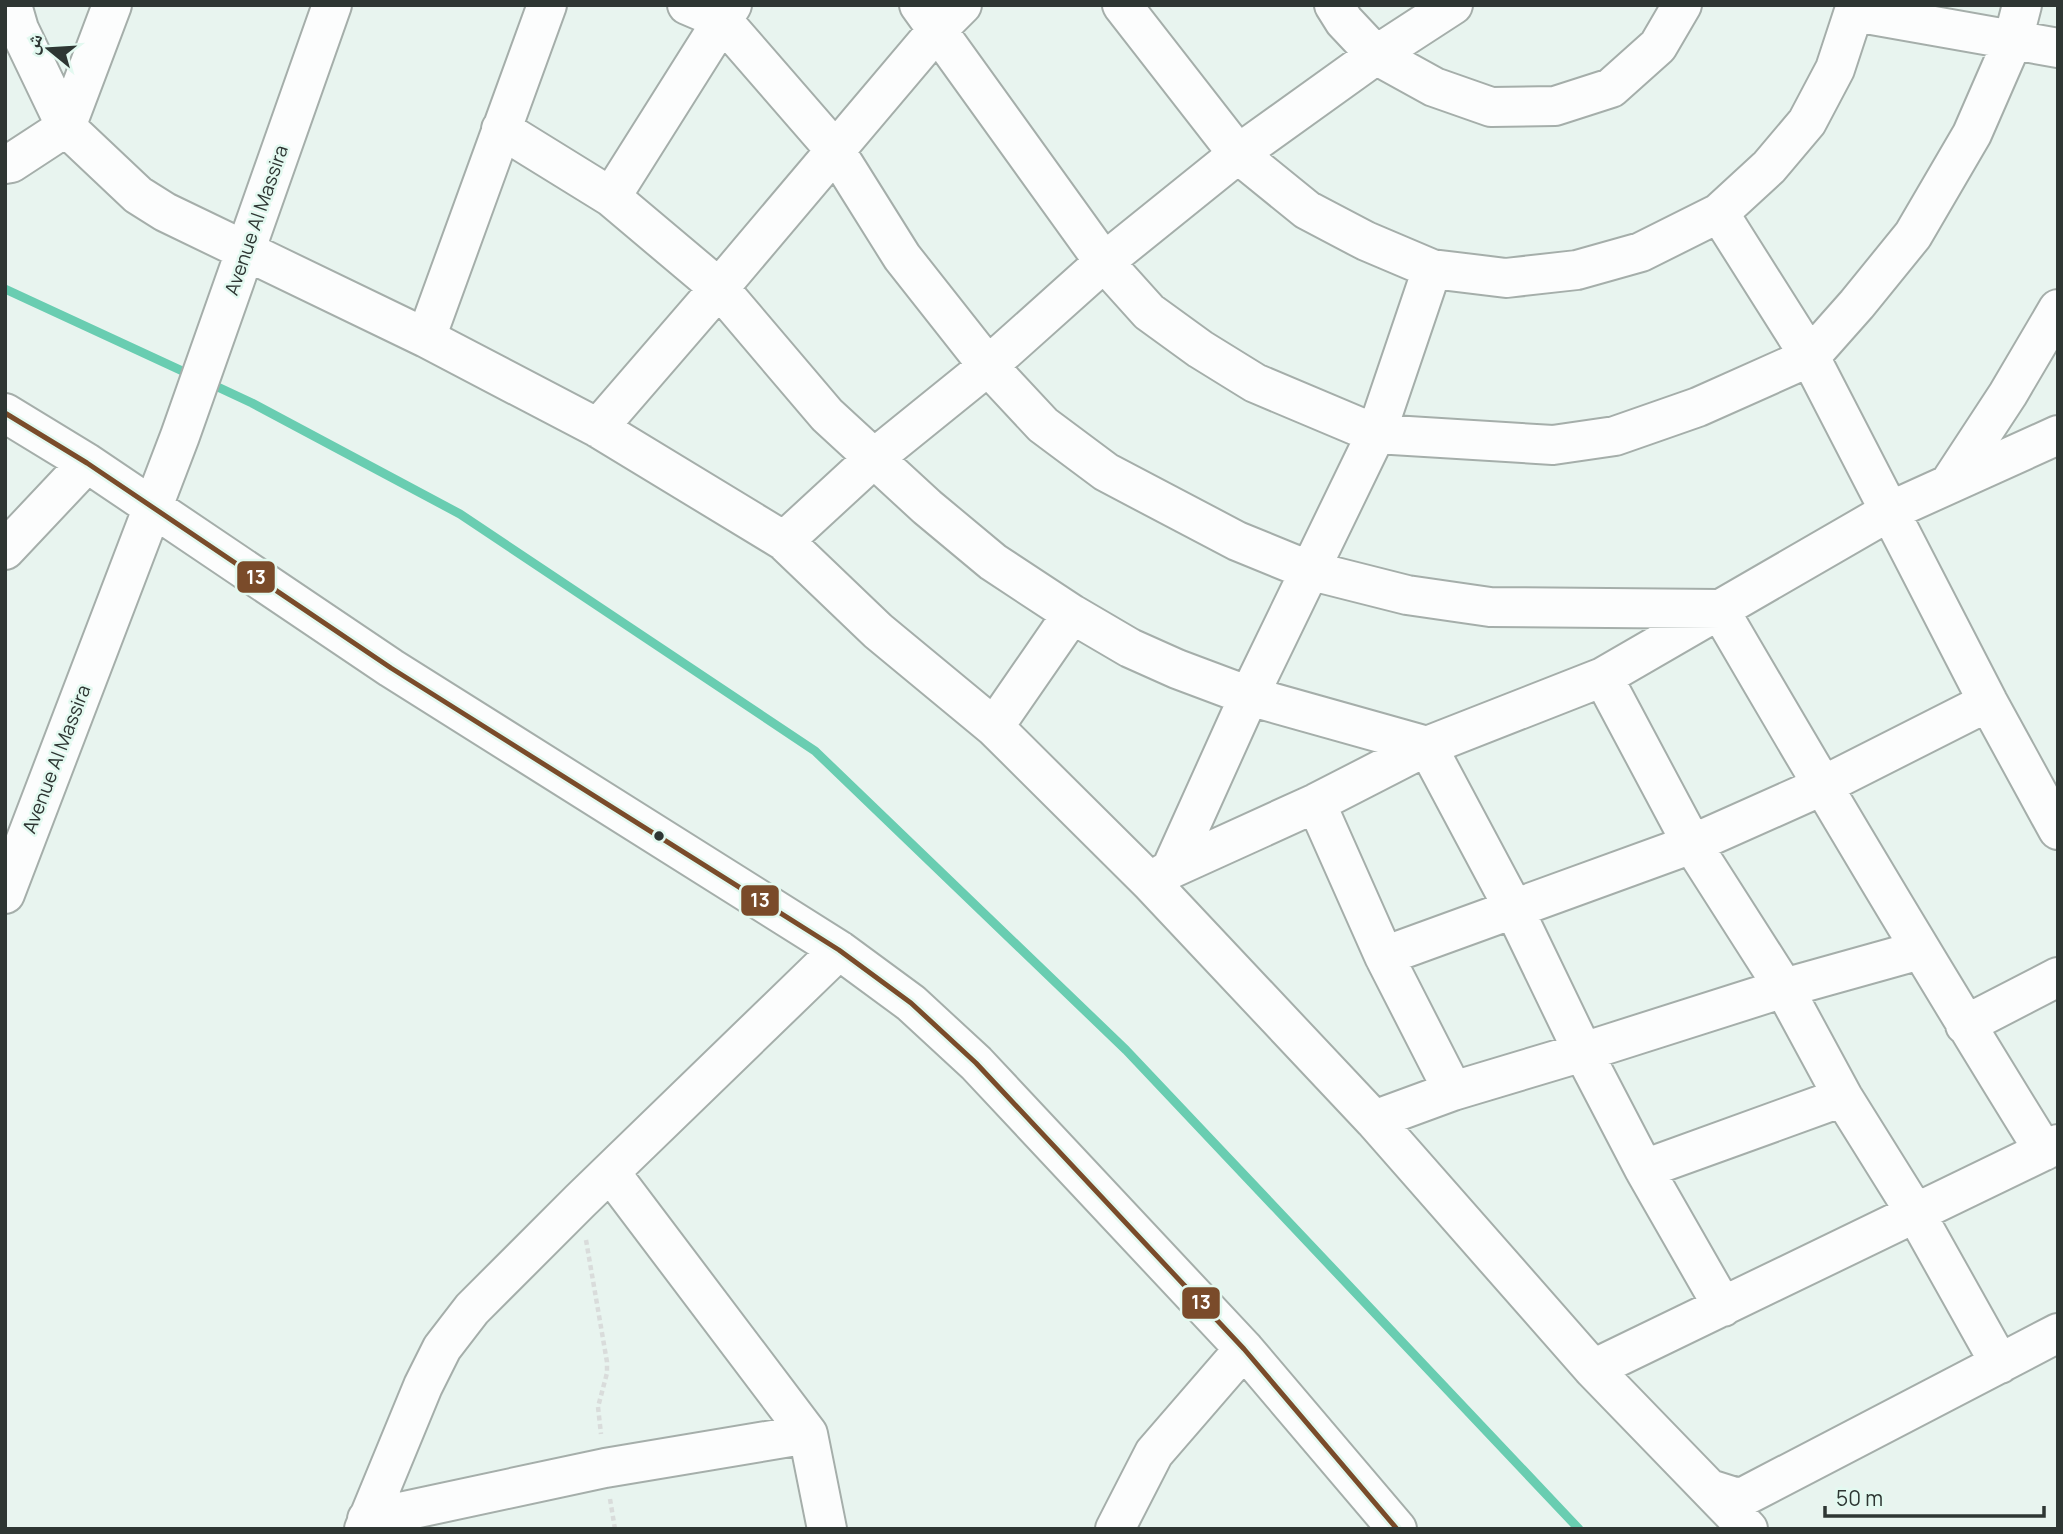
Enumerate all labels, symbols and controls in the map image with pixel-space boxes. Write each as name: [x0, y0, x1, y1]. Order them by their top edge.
north arrow: [14, 14, 84, 84]
text: ش: [17, 30, 48, 57]
street label: Avenue Al Massira: [218, 142, 294, 298]
line badge: 13: [236, 560, 276, 594]
text: 13: [246, 564, 266, 590]
street label: Avenue Al Massira: [16, 681, 96, 837]
unlabelled marker: [652, 829, 666, 843]
line badge: 13: [740, 884, 780, 917]
text: 13: [750, 887, 770, 913]
line badge: 13: [1181, 1286, 1221, 1320]
text: 13: [1191, 1289, 1211, 1315]
scale bar: [1825, 1474, 2044, 1518]
text: 50 m: [1836, 1484, 1883, 1512]

